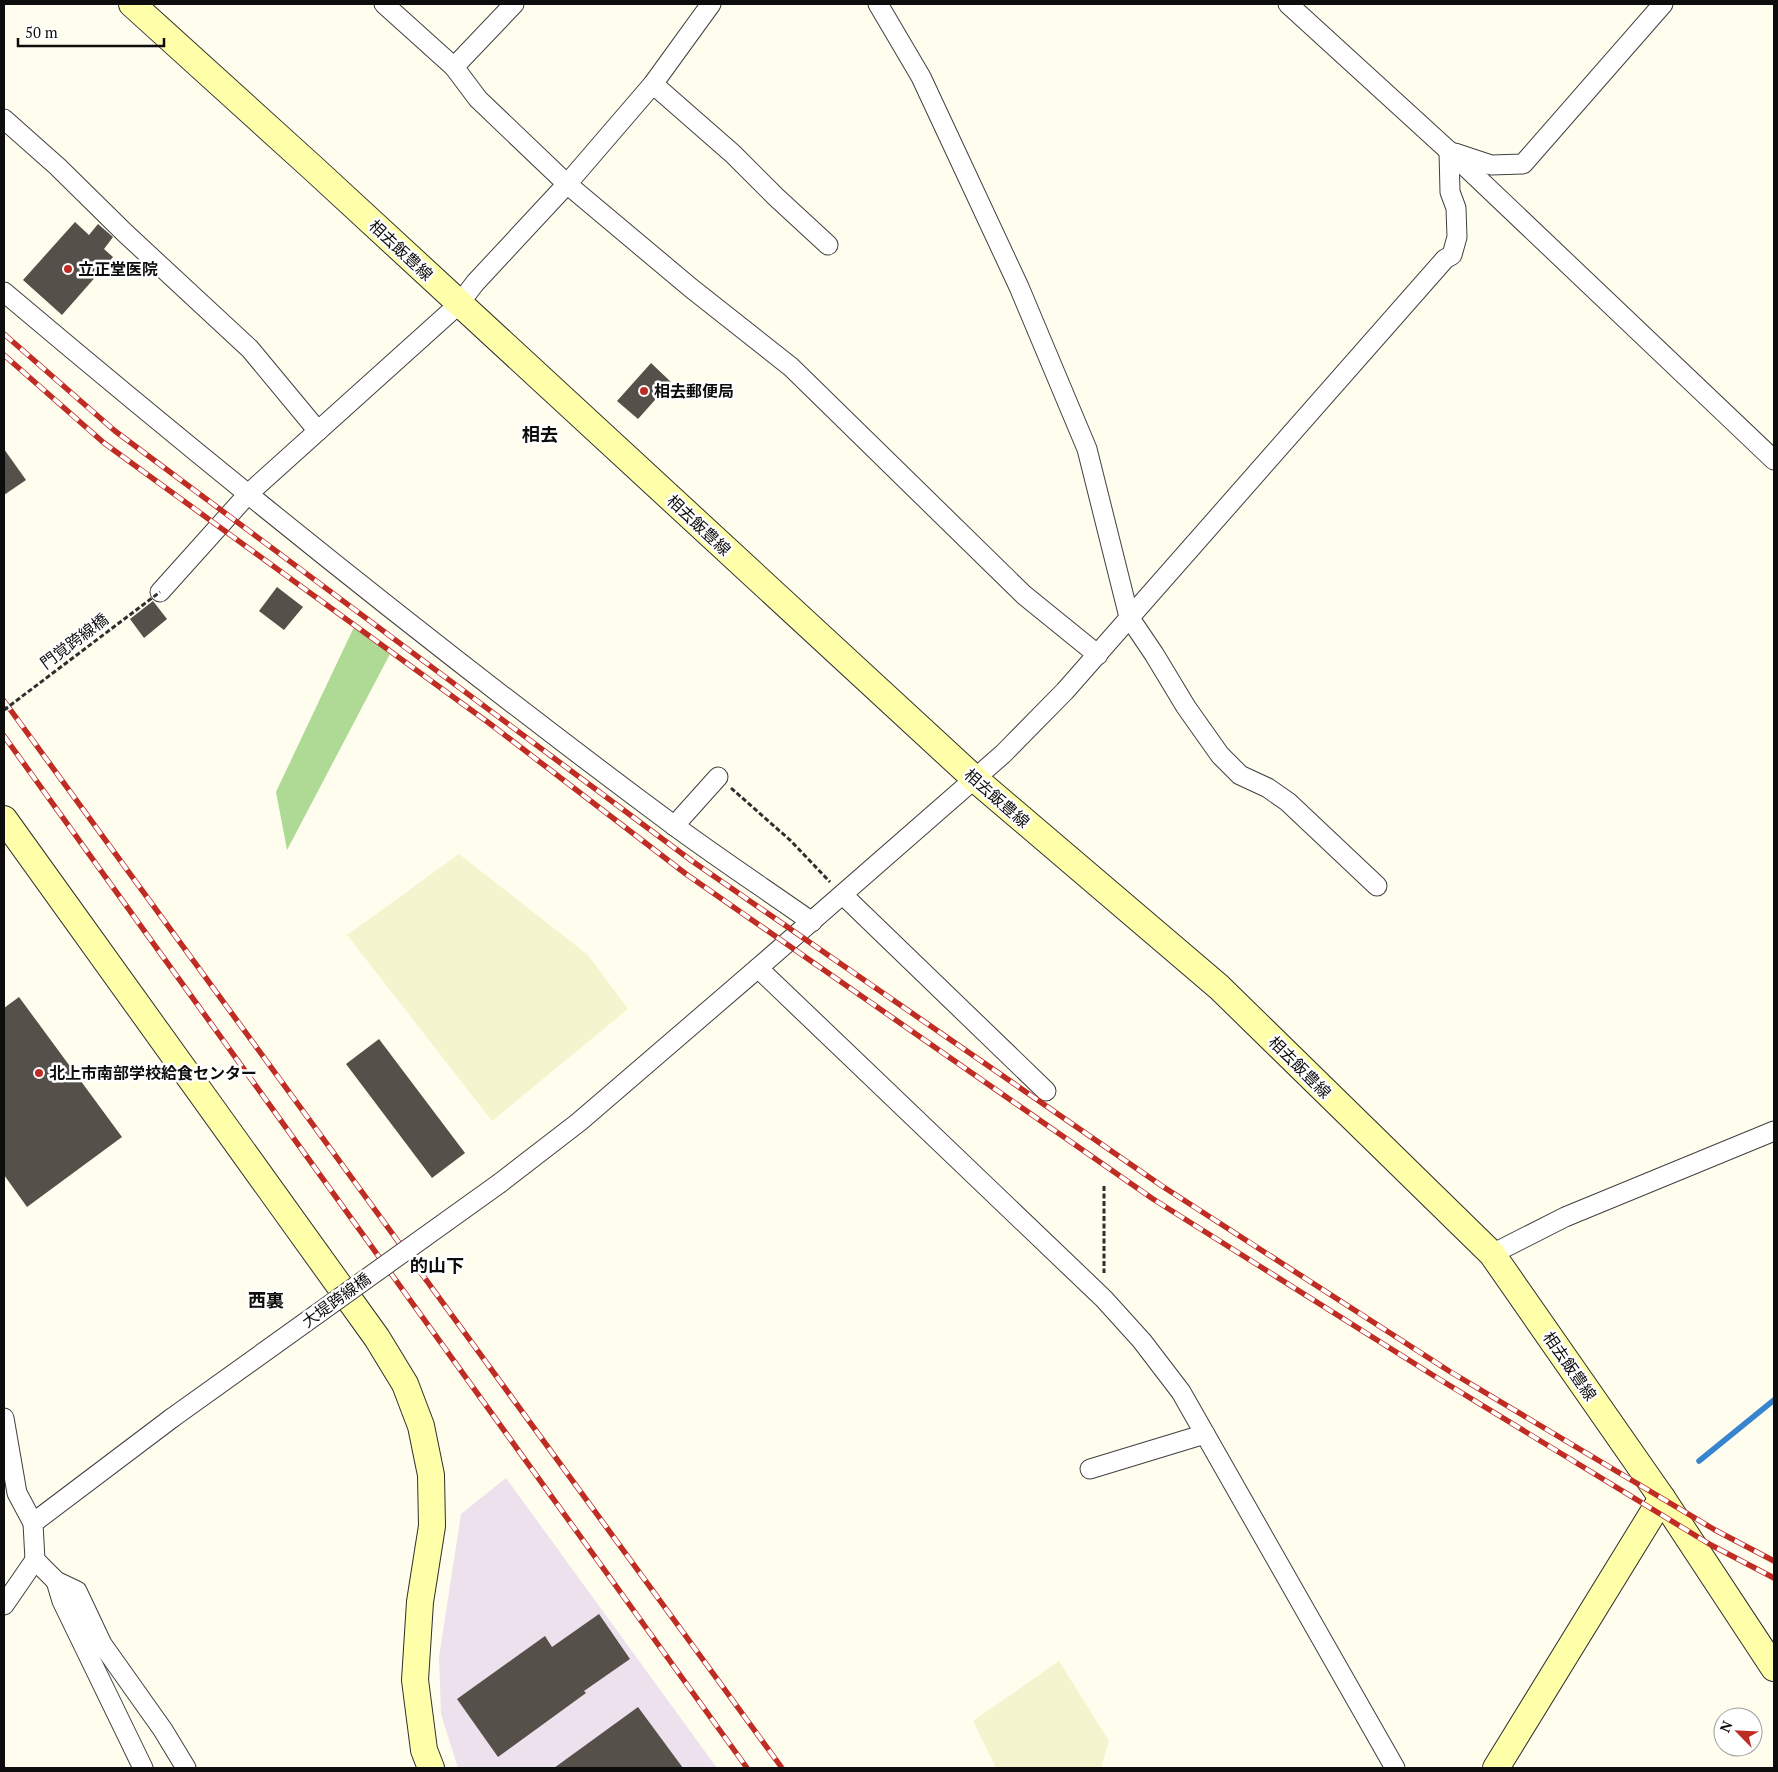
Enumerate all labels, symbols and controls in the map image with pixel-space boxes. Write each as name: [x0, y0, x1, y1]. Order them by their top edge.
scale bar: [18, 15, 164, 47]
text: 50 m: [25, 22, 58, 42]
street label: 相去飯豊線: [364, 215, 438, 285]
place label: 立正堂医院: [78, 258, 158, 280]
marker: 立正堂医院: [62, 263, 74, 275]
place label: 相去郵便局: [654, 380, 734, 402]
marker: 相去郵便局: [638, 385, 650, 397]
district label: 相去: [522, 422, 558, 446]
street label: 相去飯豊線: [662, 490, 736, 560]
street label: 門覚跨線橋: [35, 608, 113, 674]
street label: 相去飯豊線: [960, 763, 1034, 833]
street label: 相去飯豊線: [1264, 1031, 1336, 1103]
place label: 北上市南部学校給食センター: [49, 1062, 257, 1084]
marker: 北上市南部学校給食センター: [33, 1067, 45, 1079]
district label: 的山下: [410, 1253, 464, 1277]
street label: 大堤跨線橋: [297, 1268, 375, 1332]
district label: 西裏: [248, 1288, 284, 1312]
street label: 相去飯豊線: [1538, 1327, 1602, 1405]
north arrow: [1713, 1707, 1763, 1757]
text: N: [1715, 1717, 1737, 1735]

